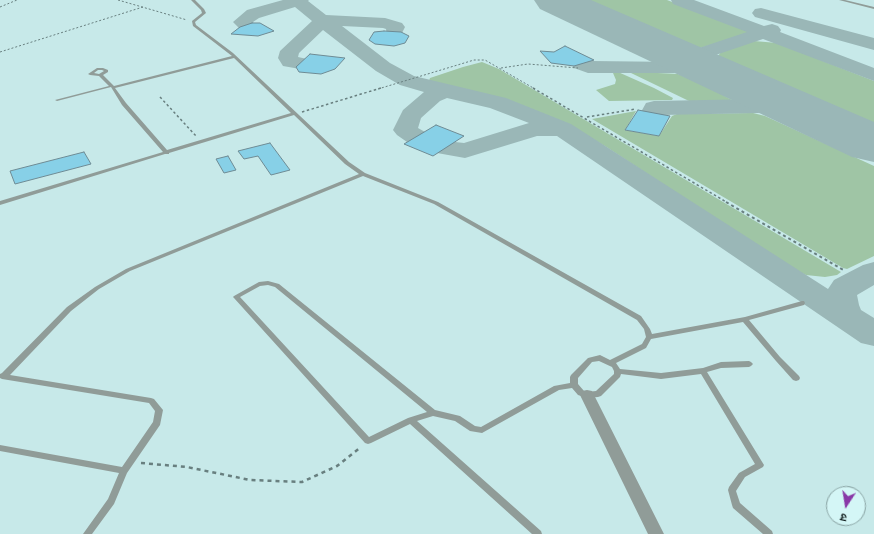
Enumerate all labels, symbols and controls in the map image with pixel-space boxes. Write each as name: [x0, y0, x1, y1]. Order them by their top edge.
north arrow: [826, 486, 866, 526]
text: उ: [839, 510, 848, 524]

